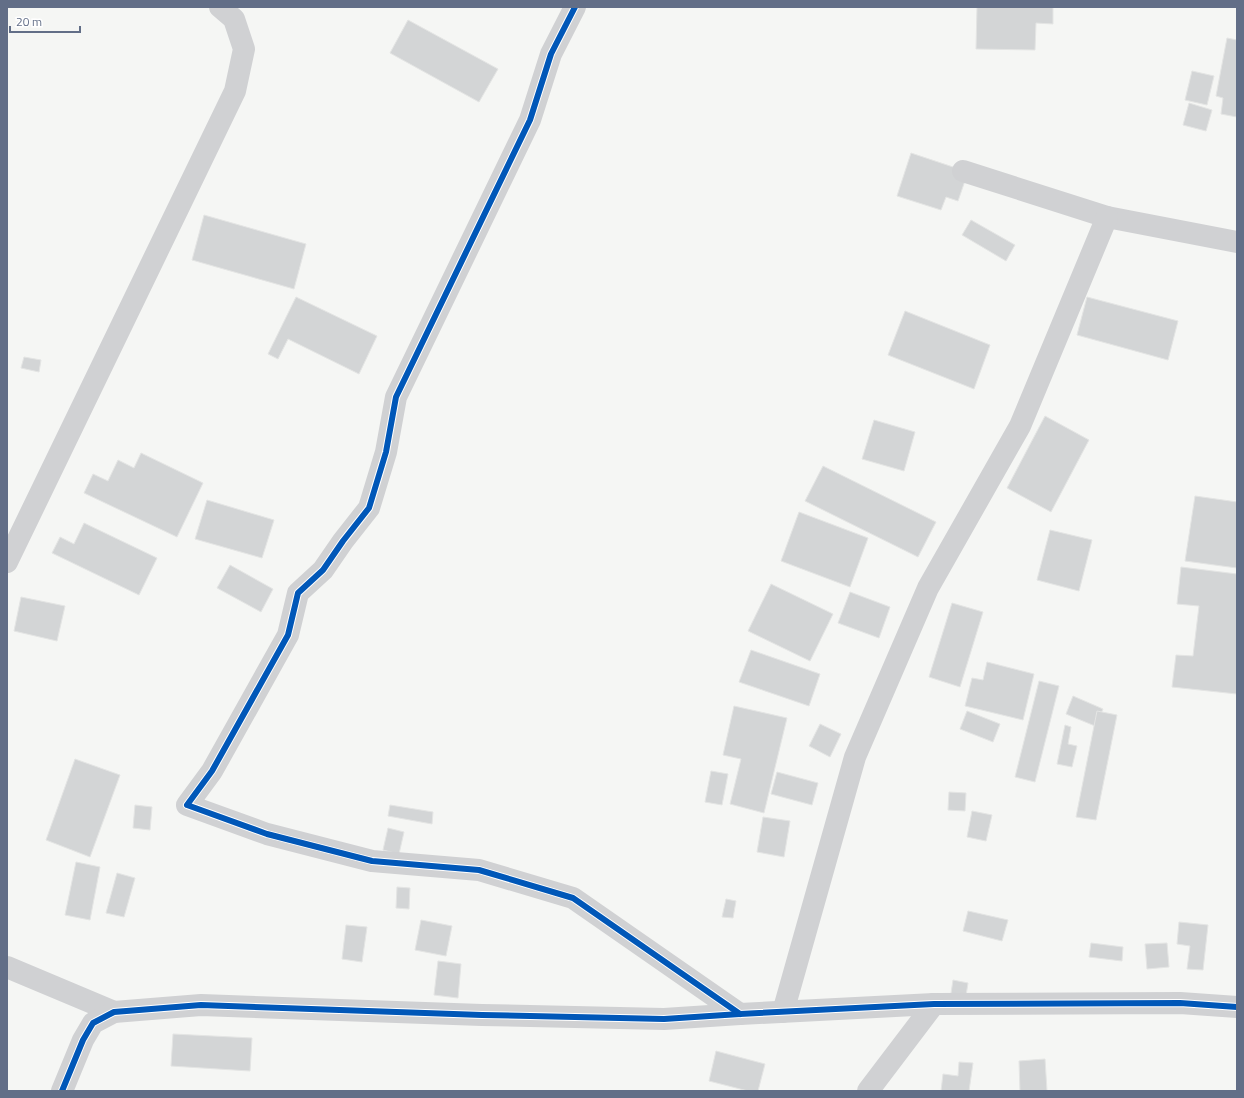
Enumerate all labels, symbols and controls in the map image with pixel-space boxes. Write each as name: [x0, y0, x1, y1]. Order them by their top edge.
scale bar: [10, 8, 80, 34]
text: 20 m: [16, 12, 42, 31]

